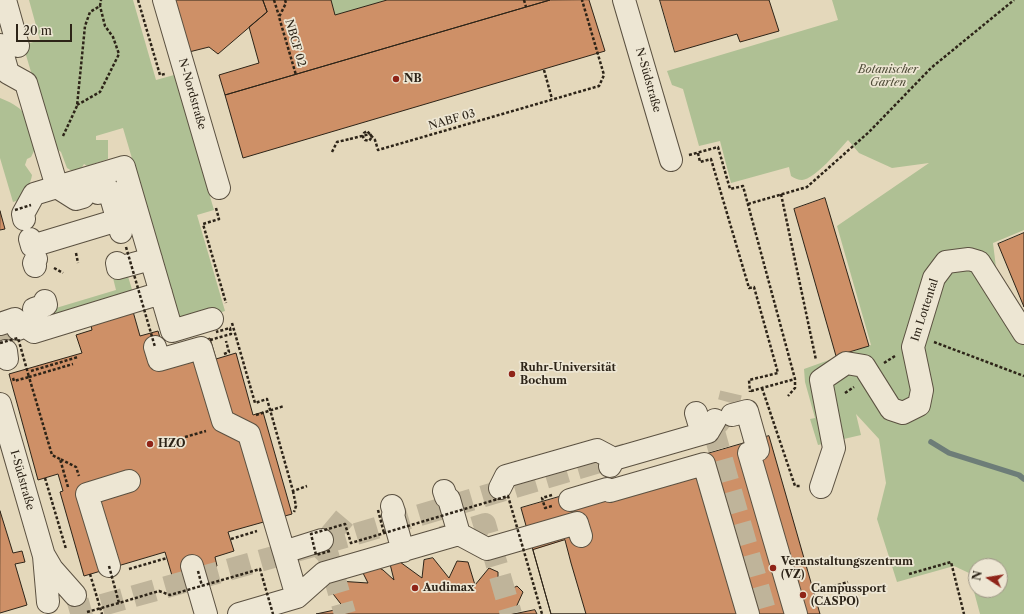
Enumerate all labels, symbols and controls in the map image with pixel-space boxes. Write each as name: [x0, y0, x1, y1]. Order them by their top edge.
scale bar: [18, 16, 74, 42]
street label: NBCF 02: [282, 18, 308, 68]
text: 20 m: [23, 23, 52, 38]
street label: N-Südstraße: [632, 46, 664, 114]
street label: N-Nordstraße: [176, 57, 208, 131]
park label: Botanischer Garten: [858, 63, 918, 89]
place label: NB: [404, 72, 422, 86]
marker: NB: [391, 74, 401, 84]
street label: NABF 03: [427, 107, 477, 133]
street label: Im Lottental: [909, 277, 941, 343]
place label: Ruhr-Universität Bochum: [520, 361, 616, 387]
marker: Ruhr-Universität Bochum: [507, 369, 517, 379]
place label: HZO: [158, 437, 185, 451]
marker: HZO: [145, 439, 155, 449]
street label: I-Südstraße: [7, 448, 37, 512]
place label: Veranstaltungszentrum (VZ): [781, 555, 913, 581]
north arrow: [968, 558, 1008, 598]
marker: Veranstaltungszentrum (VZ): [768, 563, 778, 573]
text: N: [969, 570, 985, 582]
place label: Audimax: [423, 581, 474, 595]
place label: Campussport (CASPO): [811, 582, 886, 608]
marker: Audimax: [410, 583, 420, 593]
marker: Campussport (CASPO): [798, 590, 808, 600]

